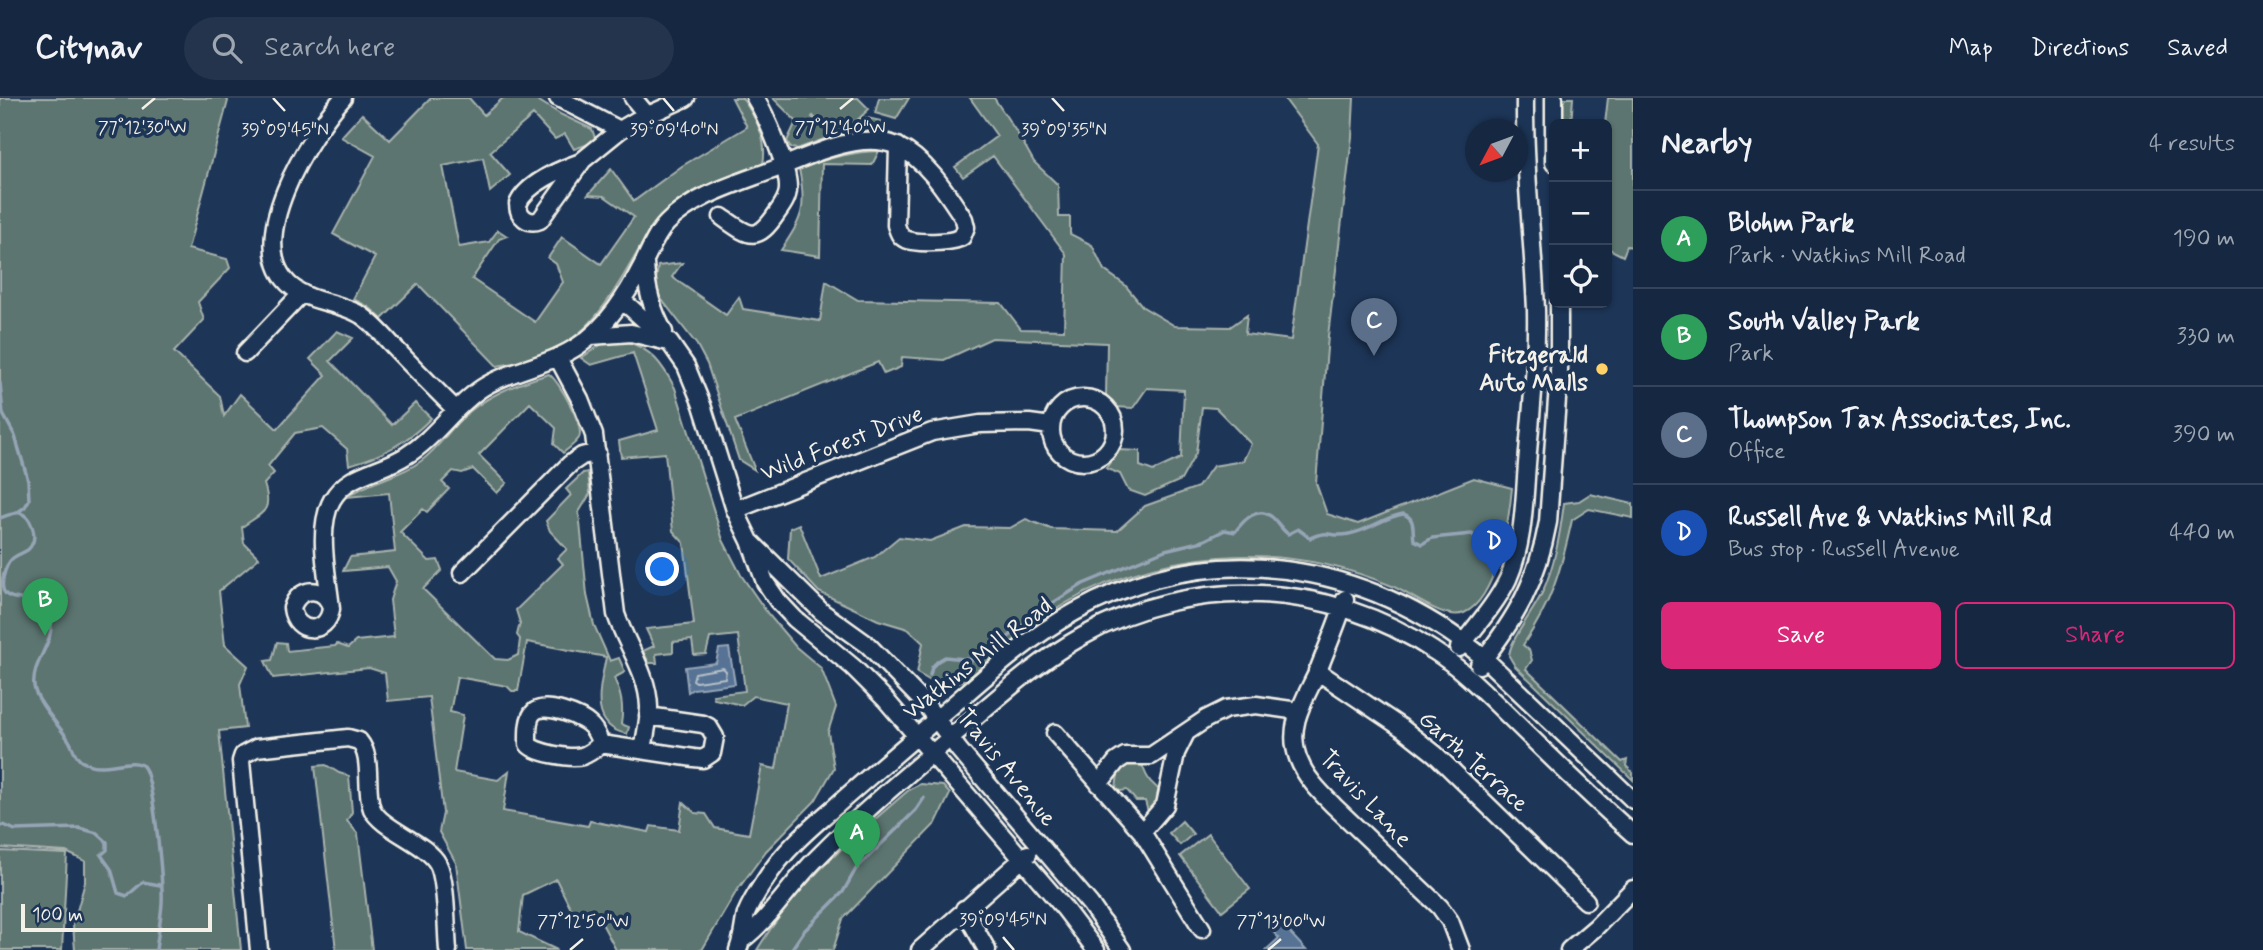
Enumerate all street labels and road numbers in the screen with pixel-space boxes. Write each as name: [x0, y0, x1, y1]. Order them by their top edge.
street label: Wild Forest Drive: [756, 399, 928, 489]
street label: Watkins Mill Road: [897, 591, 1059, 727]
street label: Travis Avenue: [949, 703, 1063, 833]
street label: Garth Terrace: [1411, 704, 1535, 820]
street label: Travis Lane: [1312, 743, 1418, 855]

